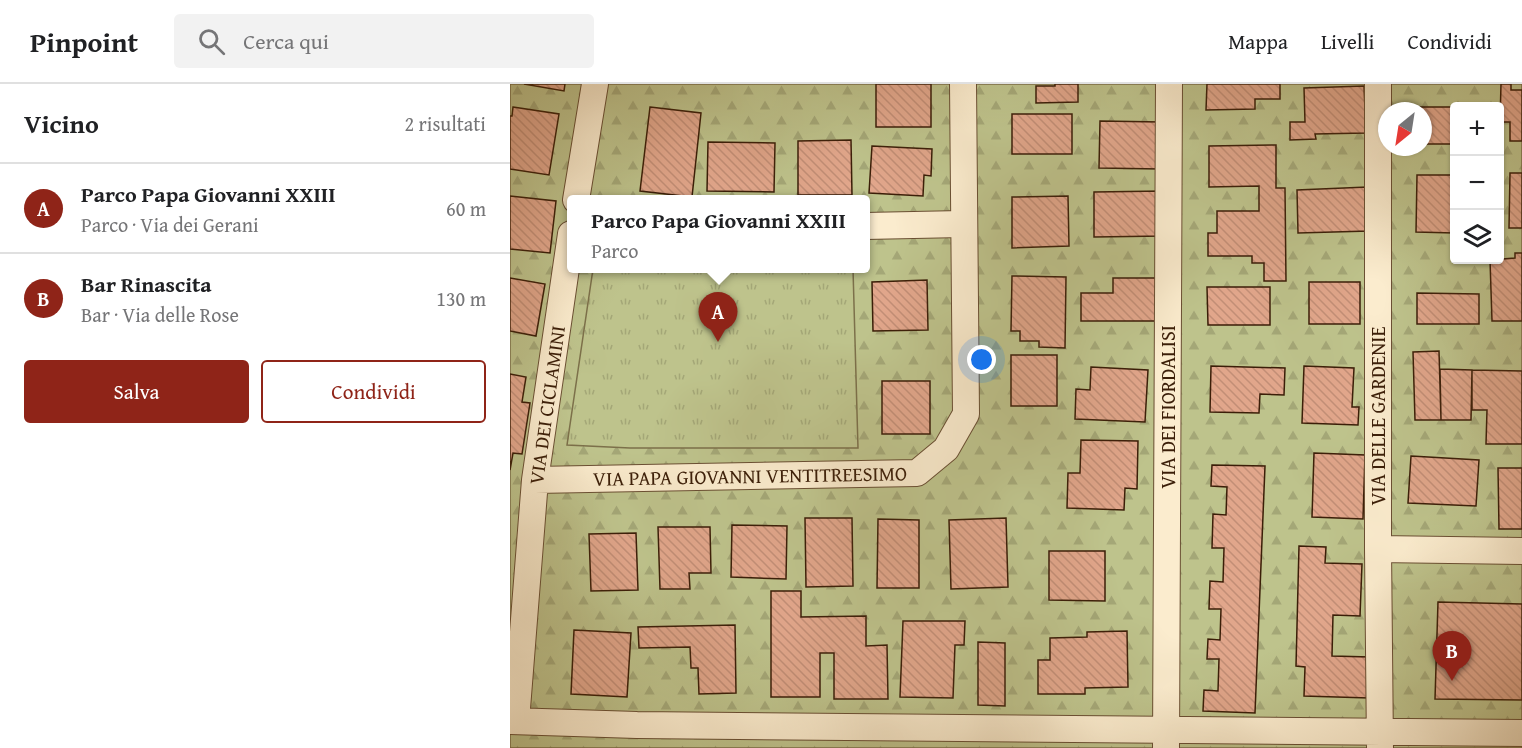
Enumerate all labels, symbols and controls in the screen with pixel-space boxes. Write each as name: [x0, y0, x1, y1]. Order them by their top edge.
search box: [174, 14, 594, 68]
text: Pinpoint: [30, 21, 138, 62]
icon: search: [195, 25, 228, 58]
text: Cerca qui: [243, 25, 329, 57]
text: Mappa: [1228, 26, 1288, 57]
text: Livelli: [1321, 26, 1375, 57]
text: Condividi: [1408, 26, 1492, 57]
north arrow: [1378, 102, 1432, 156]
map controls: [1450, 102, 1504, 264]
button: +: [1450, 102, 1504, 156]
text: Vicino: [24, 104, 99, 143]
text: 2 risultati: [405, 109, 486, 138]
button: −: [1450, 156, 1504, 210]
text: Parco Papa Giovanni XXIII: [81, 178, 336, 210]
text: A: [37, 194, 50, 223]
text: 60 m: [446, 194, 486, 223]
popup: [567, 195, 870, 273]
text: Parco Papa Giovanni XXIII: [591, 204, 846, 236]
text: Parco · Via dei Gerani: [81, 210, 259, 239]
button: layers: [1450, 210, 1504, 264]
text: Parco: [591, 236, 638, 265]
text: Bar Rinascita: [81, 268, 212, 300]
text: B: [37, 284, 50, 313]
text: 130 m: [436, 284, 486, 313]
pin: A: [698, 292, 738, 342]
text: Bar · Via delle Rose: [81, 300, 239, 329]
street label: VIA DEI CICLAMINI: [521, 324, 572, 486]
street label: VIA DEI FIORDALISI: [1153, 325, 1182, 489]
street label: VIA DELLE GARDENIE: [1363, 326, 1392, 506]
your location: [967, 345, 996, 374]
button: Salva: [24, 360, 249, 423]
button: Condividi: [261, 360, 486, 423]
street label: VIA PAPA GIOVANNI VENTITREESIMO: [593, 458, 907, 493]
pin: B: [1432, 632, 1472, 681]

